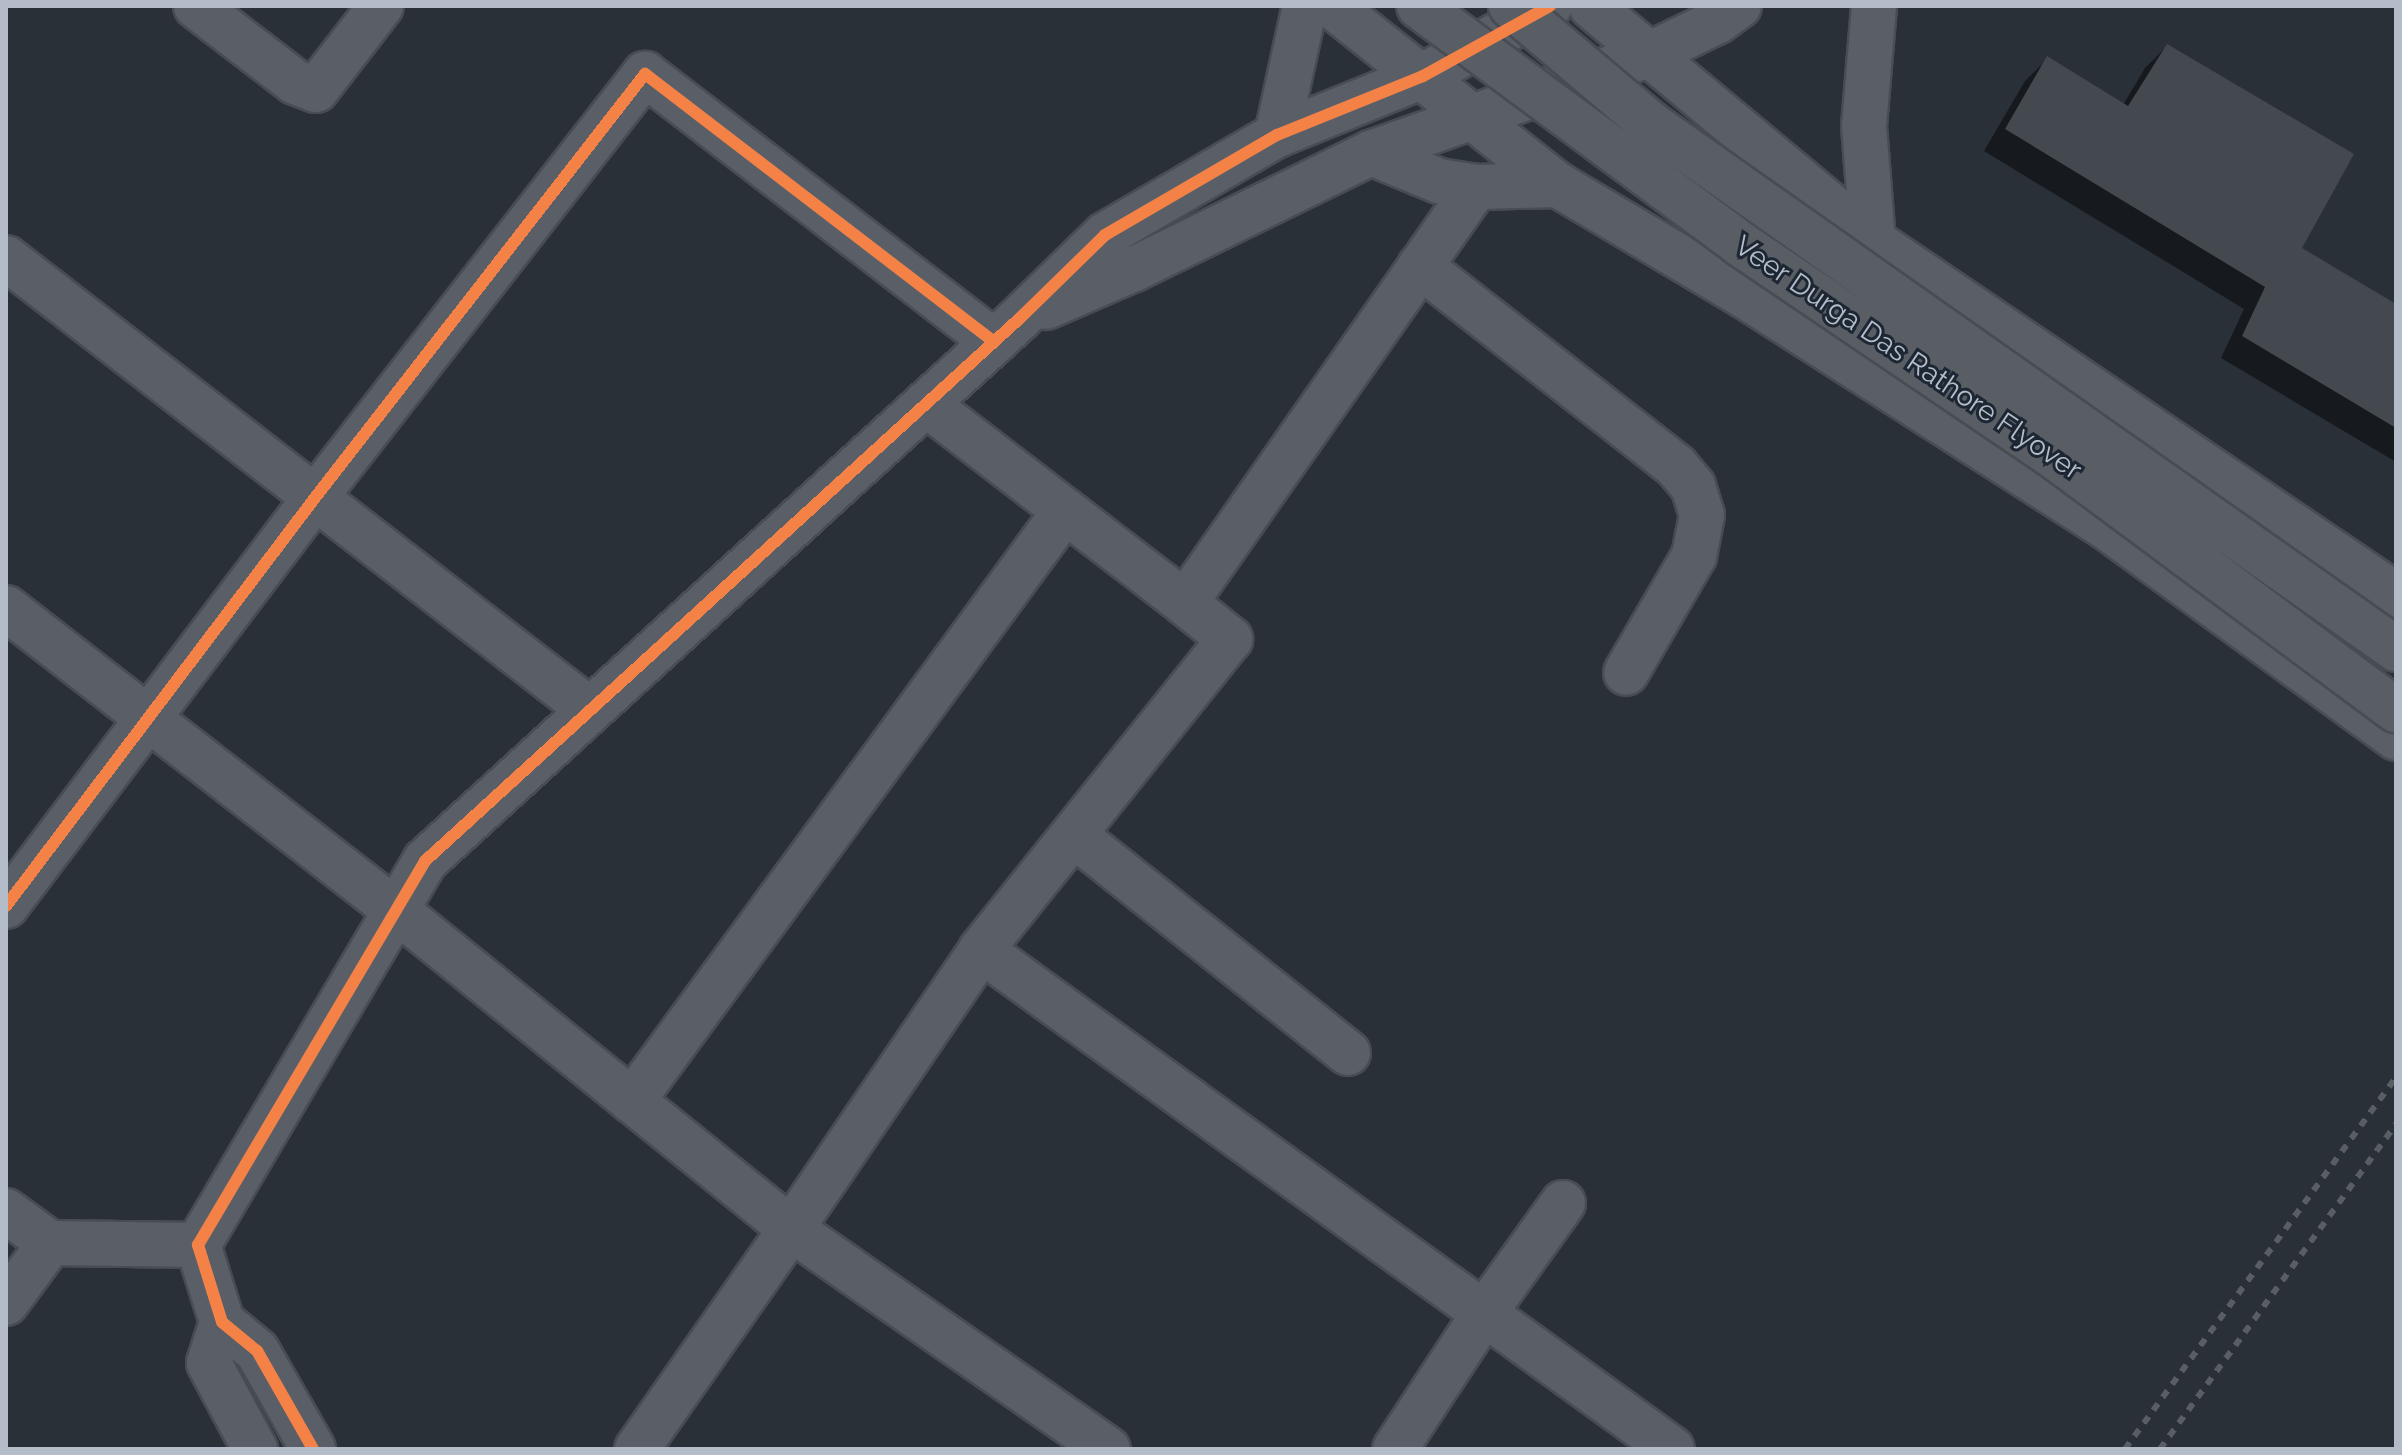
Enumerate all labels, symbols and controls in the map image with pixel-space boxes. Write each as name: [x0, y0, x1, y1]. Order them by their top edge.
street label: Veer Durga Das Rathore Flyover: [1728, 229, 2088, 487]

